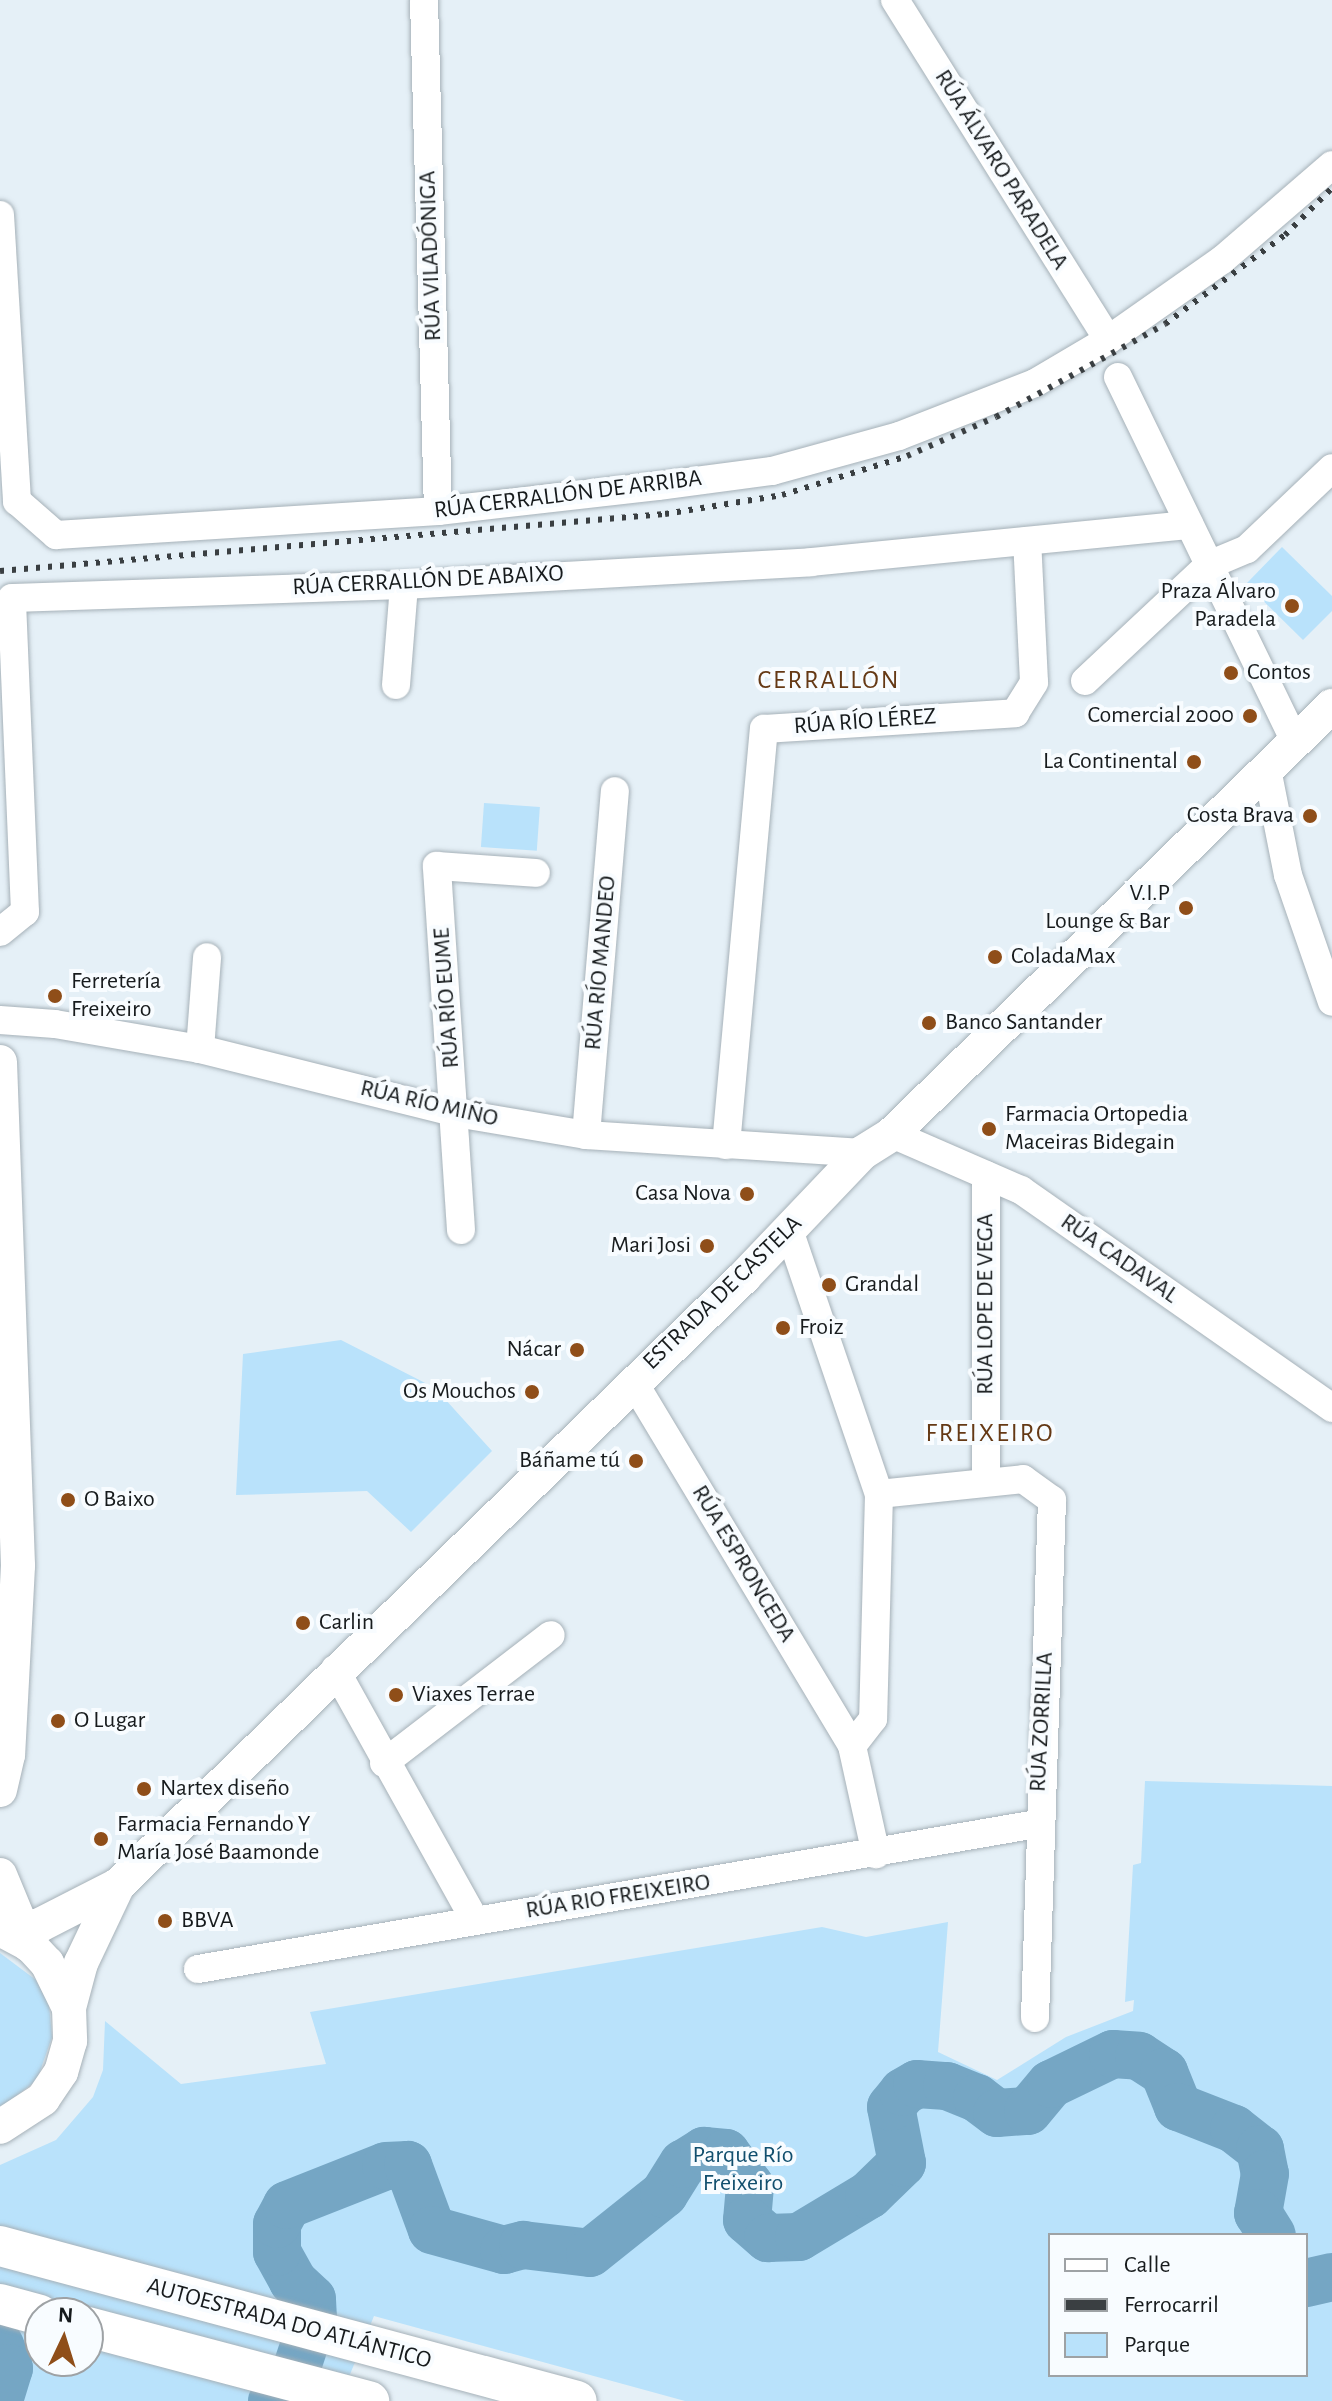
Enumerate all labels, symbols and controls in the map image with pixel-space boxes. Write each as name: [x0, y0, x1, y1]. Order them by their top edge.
street label: RÚA ÁLVARO PARADELA: [928, 65, 1074, 275]
street label: RÚA VILADÓNIGA: [414, 170, 448, 342]
street label: RÚA CERRALLÓN DE ARRIBA: [433, 464, 703, 526]
street label: RÚA CERRALLÓN DE ABAIXO: [292, 560, 564, 602]
place label: Praza Álvaro Paradela: [1160, 578, 1276, 634]
marker: Praza Álvaro Paradela: [1283, 597, 1301, 615]
place label: Contos: [1247, 659, 1311, 687]
marker: Contos: [1222, 664, 1240, 682]
district label: CERRALLÓN: [758, 665, 900, 697]
place label: Comercial 2000: [1088, 702, 1234, 730]
street label: RÚA RÍO LÉREZ: [793, 703, 937, 741]
marker: Comercial 2000: [1241, 707, 1259, 725]
place label: La Continental: [1043, 748, 1178, 776]
marker: La Continental: [1185, 753, 1203, 771]
place label: Costa Brava: [1187, 802, 1294, 830]
marker: Costa Brava: [1301, 807, 1319, 825]
street label: RÚA RÍO MANDEO: [579, 875, 623, 1051]
place label: V.I.P Lounge & Bar: [1045, 880, 1170, 936]
marker: V.I.P Lounge & Bar: [1177, 899, 1195, 917]
street label: RÚA RÍO EUME: [428, 927, 466, 1069]
place label: ColadaMax: [1011, 943, 1116, 971]
marker: ColadaMax: [986, 948, 1004, 966]
place label: Ferretería Freixeiro: [71, 968, 161, 1024]
marker: Ferretería Freixeiro: [46, 987, 64, 1005]
place label: Banco Santander: [945, 1009, 1102, 1037]
marker: Banco Santander: [920, 1014, 938, 1032]
street label: RÚA RÍO MIÑO: [357, 1074, 501, 1134]
place label: Farmacia Ortopedia Maceiras Bidegain: [1005, 1101, 1188, 1157]
marker: Farmacia Ortopedia Maceiras Bidegain: [980, 1120, 998, 1138]
place label: Casa Nova: [635, 1180, 731, 1208]
marker: Casa Nova: [738, 1185, 756, 1203]
street label: RÚA CADAVAL: [1055, 1208, 1183, 1310]
street label: ESTRADA DE CASTELA: [637, 1210, 809, 1376]
street label: RÚA LOPE DE VEGA: [972, 1213, 1000, 1395]
place label: Mari Josi: [611, 1232, 691, 1260]
marker: Mari Josi: [698, 1237, 716, 1255]
place label: Grandal: [845, 1271, 919, 1299]
marker: Grandal: [820, 1276, 838, 1294]
place label: Froiz: [799, 1314, 844, 1342]
marker: Froiz: [774, 1319, 792, 1337]
place label: Nácar: [506, 1336, 561, 1364]
marker: Nácar: [568, 1341, 586, 1359]
place label: Os Mouchos: [403, 1378, 516, 1406]
marker: Os Mouchos: [523, 1383, 541, 1401]
district label: FREIXEIRO: [926, 1418, 1054, 1450]
place label: Báñame tú: [519, 1447, 620, 1475]
marker: Báñame tú: [627, 1452, 645, 1470]
street label: RÚA ESPRONCEDA: [685, 1480, 801, 1648]
place label: O Baixo: [84, 1486, 155, 1514]
marker: O Baixo: [59, 1491, 77, 1509]
place label: Carlin: [319, 1609, 374, 1637]
marker: Carlin: [294, 1614, 312, 1632]
street label: RÚA ZORRILLA: [1024, 1651, 1060, 1793]
place label: Viaxes Terrae: [412, 1681, 535, 1709]
marker: Viaxes Terrae: [387, 1686, 405, 1704]
place label: O Lugar: [74, 1707, 145, 1735]
marker: O Lugar: [49, 1712, 67, 1730]
place label: Nartex diseño: [160, 1775, 290, 1803]
marker: Nartex diseño: [135, 1780, 153, 1798]
place label: Farmacia Fernando Y María José Baamonde: [117, 1811, 319, 1867]
marker: Farmacia Fernando Y María José Baamonde: [92, 1830, 110, 1848]
street label: RÚA RIO FREIXEIRO: [524, 1868, 712, 1926]
place label: BBVA: [181, 1907, 234, 1935]
marker: BBVA: [156, 1912, 174, 1930]
park label: Parque Río Freixeiro: [693, 2142, 793, 2198]
legend: [1048, 2233, 1308, 2377]
text: Calle: [1124, 2253, 1171, 2277]
street label: AUTOESTRADA DO ATLÁNTICO: [144, 2272, 434, 2376]
text: Ferrocarril: [1124, 2293, 1219, 2317]
north arrow: [24, 2297, 104, 2377]
text: N: [57, 2304, 74, 2327]
text: Parque: [1124, 2333, 1190, 2357]

